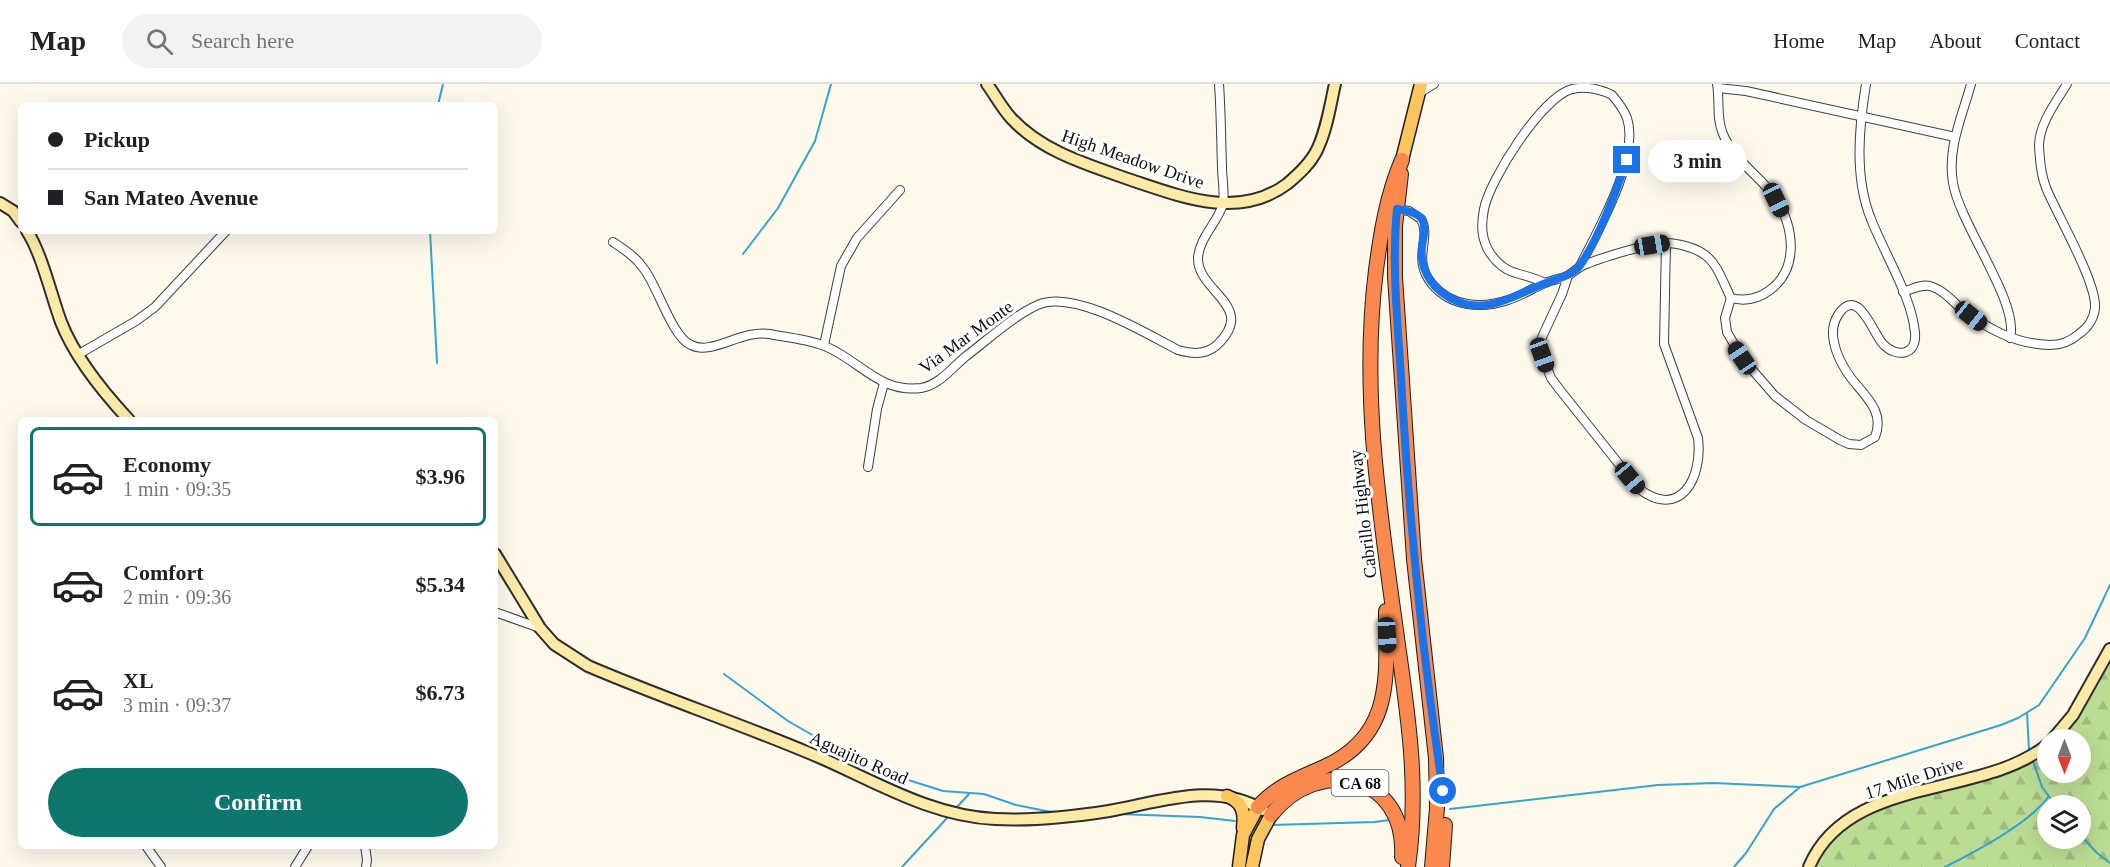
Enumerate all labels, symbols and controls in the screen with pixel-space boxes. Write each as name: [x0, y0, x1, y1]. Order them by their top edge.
search box: [122, 14, 542, 68]
text: Map: [30, 25, 86, 56]
icon: search: [143, 25, 176, 58]
text: Search here: [191, 28, 294, 53]
text: Home: [1773, 29, 1825, 53]
text: Map: [1858, 29, 1896, 53]
text: About: [1929, 29, 1982, 53]
text: Contact: [2015, 29, 2080, 53]
street label: High Meadow Drive: [1059, 125, 1207, 193]
text: Pickup: [84, 127, 150, 152]
callout: 3 min: [1648, 139, 1747, 181]
route end: [1613, 146, 1640, 173]
text: 3 min: [1673, 150, 1722, 172]
car: [1760, 180, 1792, 220]
text: San Mateo Avenue: [84, 185, 258, 210]
car: [1633, 233, 1671, 257]
street label: Via Mar Monte: [915, 296, 1017, 378]
car: [1951, 298, 1991, 334]
car: [1527, 335, 1557, 375]
car: [1724, 338, 1760, 378]
street label: Cabrillo Highway: [1345, 449, 1381, 579]
icon: car: [51, 450, 105, 504]
text: Economy: [123, 452, 211, 477]
car: [1612, 458, 1648, 498]
text: $3.96: [416, 464, 465, 489]
text: 1 min · 09:35: [123, 478, 231, 500]
icon: car: [51, 558, 105, 612]
text: Comfort: [123, 560, 204, 585]
text: $5.34: [416, 572, 465, 597]
text: 2 min · 09:36: [123, 586, 231, 608]
car: [1377, 617, 1397, 653]
icon: car: [51, 666, 105, 720]
text: XL: [123, 668, 154, 693]
text: $6.73: [416, 680, 465, 705]
text: 3 min · 09:37: [123, 694, 231, 716]
street label: Aguajito Road: [807, 727, 911, 789]
north arrow: [2037, 729, 2091, 783]
map controls: [2037, 729, 2091, 849]
street label: 17 Mile Drive: [1862, 753, 1966, 803]
button: Confirm: [48, 768, 468, 837]
road number: CA 68: [1332, 770, 1388, 796]
route start: [1429, 777, 1456, 804]
button: layers: [2037, 795, 2091, 849]

